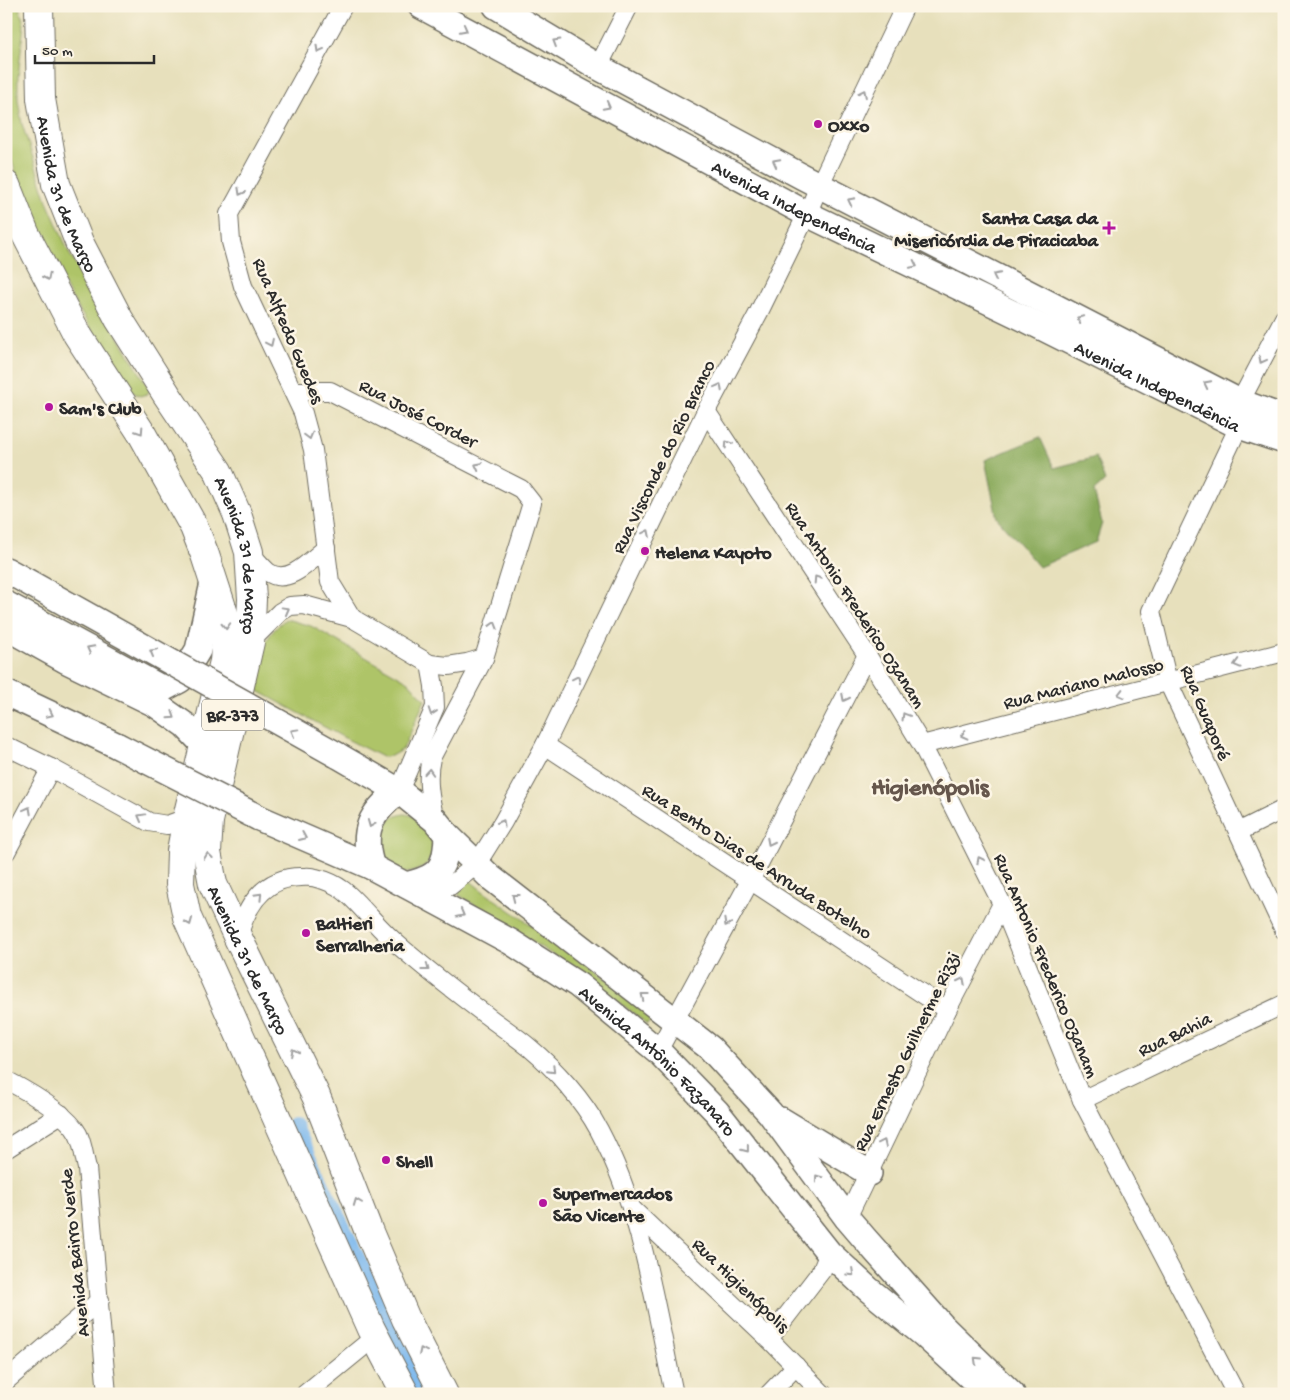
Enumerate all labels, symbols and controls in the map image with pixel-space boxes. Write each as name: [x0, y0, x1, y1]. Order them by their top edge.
one-way arrow: [459, 23, 468, 33]
scale bar: [35, 32, 154, 64]
one-way arrow: [552, 38, 561, 48]
text: 50 m: [42, 43, 73, 61]
one-way arrow: [315, 44, 325, 53]
one-way arrow: [857, 89, 868, 98]
one-way arrow: [602, 100, 611, 110]
street label: Avenida 31 de Março: [29, 115, 101, 277]
place label: Oxxo: [828, 116, 869, 139]
marker: Oxxo: [812, 118, 824, 130]
street label: Avenida Independência: [707, 157, 881, 262]
one-way arrow: [772, 159, 781, 169]
one-way arrow: [238, 186, 248, 195]
one-way arrow: [848, 197, 857, 207]
place label: Santa Casa da Misericórdia de Piracicaba: [894, 209, 1099, 254]
marker: Santa Casa da Misericórdia de Piracicaba: [1102, 221, 1116, 235]
street label: Rua Alfredo Guedes: [246, 255, 328, 408]
one-way arrow: [909, 259, 918, 269]
one-way arrow: [41, 271, 51, 280]
one-way arrow: [992, 272, 1001, 282]
one-way arrow: [1076, 315, 1085, 325]
street label: Avenida Independência: [1069, 337, 1244, 440]
one-way arrow: [264, 338, 275, 347]
one-way arrow: [1258, 355, 1268, 364]
street label: Rua Visconde do Rio Branco: [608, 357, 722, 558]
street label: Rua José Corder: [354, 375, 482, 456]
one-way arrow: [1203, 380, 1212, 390]
one-way arrow: [713, 383, 723, 392]
place label: Sam's Club: [59, 399, 142, 422]
marker: Sam's Club: [43, 401, 55, 413]
one-way arrow: [134, 425, 143, 434]
one-way arrow: [303, 432, 314, 441]
one-way arrow: [725, 440, 734, 449]
one-way arrow: [474, 462, 483, 472]
street label: Avenida 31 de Março: [207, 474, 260, 635]
street label: Rua Antonio Frederico Ozanam: [779, 498, 930, 714]
one-way arrow: [641, 529, 652, 538]
place label: Helena Kayoto: [655, 543, 772, 566]
marker: Helena Kayoto: [639, 545, 651, 557]
one-way arrow: [814, 576, 824, 585]
one-way arrow: [281, 606, 290, 616]
one-way arrow: [489, 621, 499, 629]
one-way arrow: [220, 623, 231, 631]
one-way arrow: [86, 645, 95, 655]
one-way arrow: [149, 648, 158, 658]
street label: Rua Mariano Malosso: [1001, 654, 1166, 716]
one-way arrow: [1232, 658, 1241, 669]
street label: Rua Guaporé: [1173, 662, 1234, 765]
one-way arrow: [571, 675, 581, 684]
one-way arrow: [1117, 688, 1126, 699]
one-way arrow: [841, 693, 851, 702]
road number: BR-373: [202, 700, 264, 730]
one-way arrow: [428, 707, 438, 716]
one-way arrow: [45, 708, 54, 718]
one-way arrow: [167, 710, 176, 719]
one-way arrow: [901, 713, 911, 722]
one-way arrow: [291, 728, 300, 738]
one-way arrow: [959, 729, 968, 740]
one-way arrow: [423, 768, 434, 776]
district label: Higienópolis: [871, 775, 990, 804]
street label: Rua Bento Dias de Arruda Botelho: [637, 780, 876, 946]
one-way arrow: [22, 806, 32, 815]
one-way arrow: [137, 813, 146, 823]
one-way arrow: [367, 819, 377, 828]
one-way arrow: [495, 819, 505, 828]
one-way arrow: [298, 831, 307, 841]
one-way arrow: [766, 837, 776, 846]
one-way arrow: [204, 851, 214, 860]
street label: Rua Antonio Frederico Ozanam: [987, 851, 1103, 1083]
one-way arrow: [976, 856, 986, 865]
street label: Avenida 31 de Março: [200, 883, 292, 1040]
one-way arrow: [253, 892, 262, 901]
one-way arrow: [511, 894, 521, 903]
one-way arrow: [456, 908, 465, 918]
place label: Baltieri Serralheria: [315, 914, 406, 959]
one-way arrow: [183, 917, 194, 926]
one-way arrow: [723, 918, 733, 927]
marker: Baltieri Serralheria: [300, 927, 312, 939]
street label: Rua Ernesto Guilherme Rizzi: [850, 949, 967, 1156]
one-way arrow: [420, 962, 429, 970]
one-way arrow: [956, 977, 966, 986]
street label: Avenida Antônio Fazanaro: [573, 982, 740, 1142]
one-way arrow: [640, 993, 649, 1002]
street label: Rua Bahia: [1135, 1008, 1217, 1064]
one-way arrow: [290, 1048, 300, 1057]
one-way arrow: [546, 1064, 555, 1073]
one-way arrow: [877, 1139, 887, 1148]
one-way arrow: [741, 1143, 749, 1152]
place label: Shell: [396, 1152, 433, 1175]
marker: Shell: [380, 1154, 392, 1166]
street label: Avenida Bairro Verde: [56, 1167, 97, 1338]
one-way arrow: [815, 1175, 824, 1184]
place label: Supermercados São Vicente: [553, 1184, 673, 1229]
marker: Supermercados São Vicente: [537, 1197, 549, 1209]
one-way arrow: [353, 1198, 363, 1206]
street label: Rua Higienópolis: [686, 1234, 794, 1340]
one-way arrow: [845, 1267, 854, 1276]
one-way arrow: [418, 1347, 428, 1356]
one-way arrow: [974, 1357, 983, 1366]

